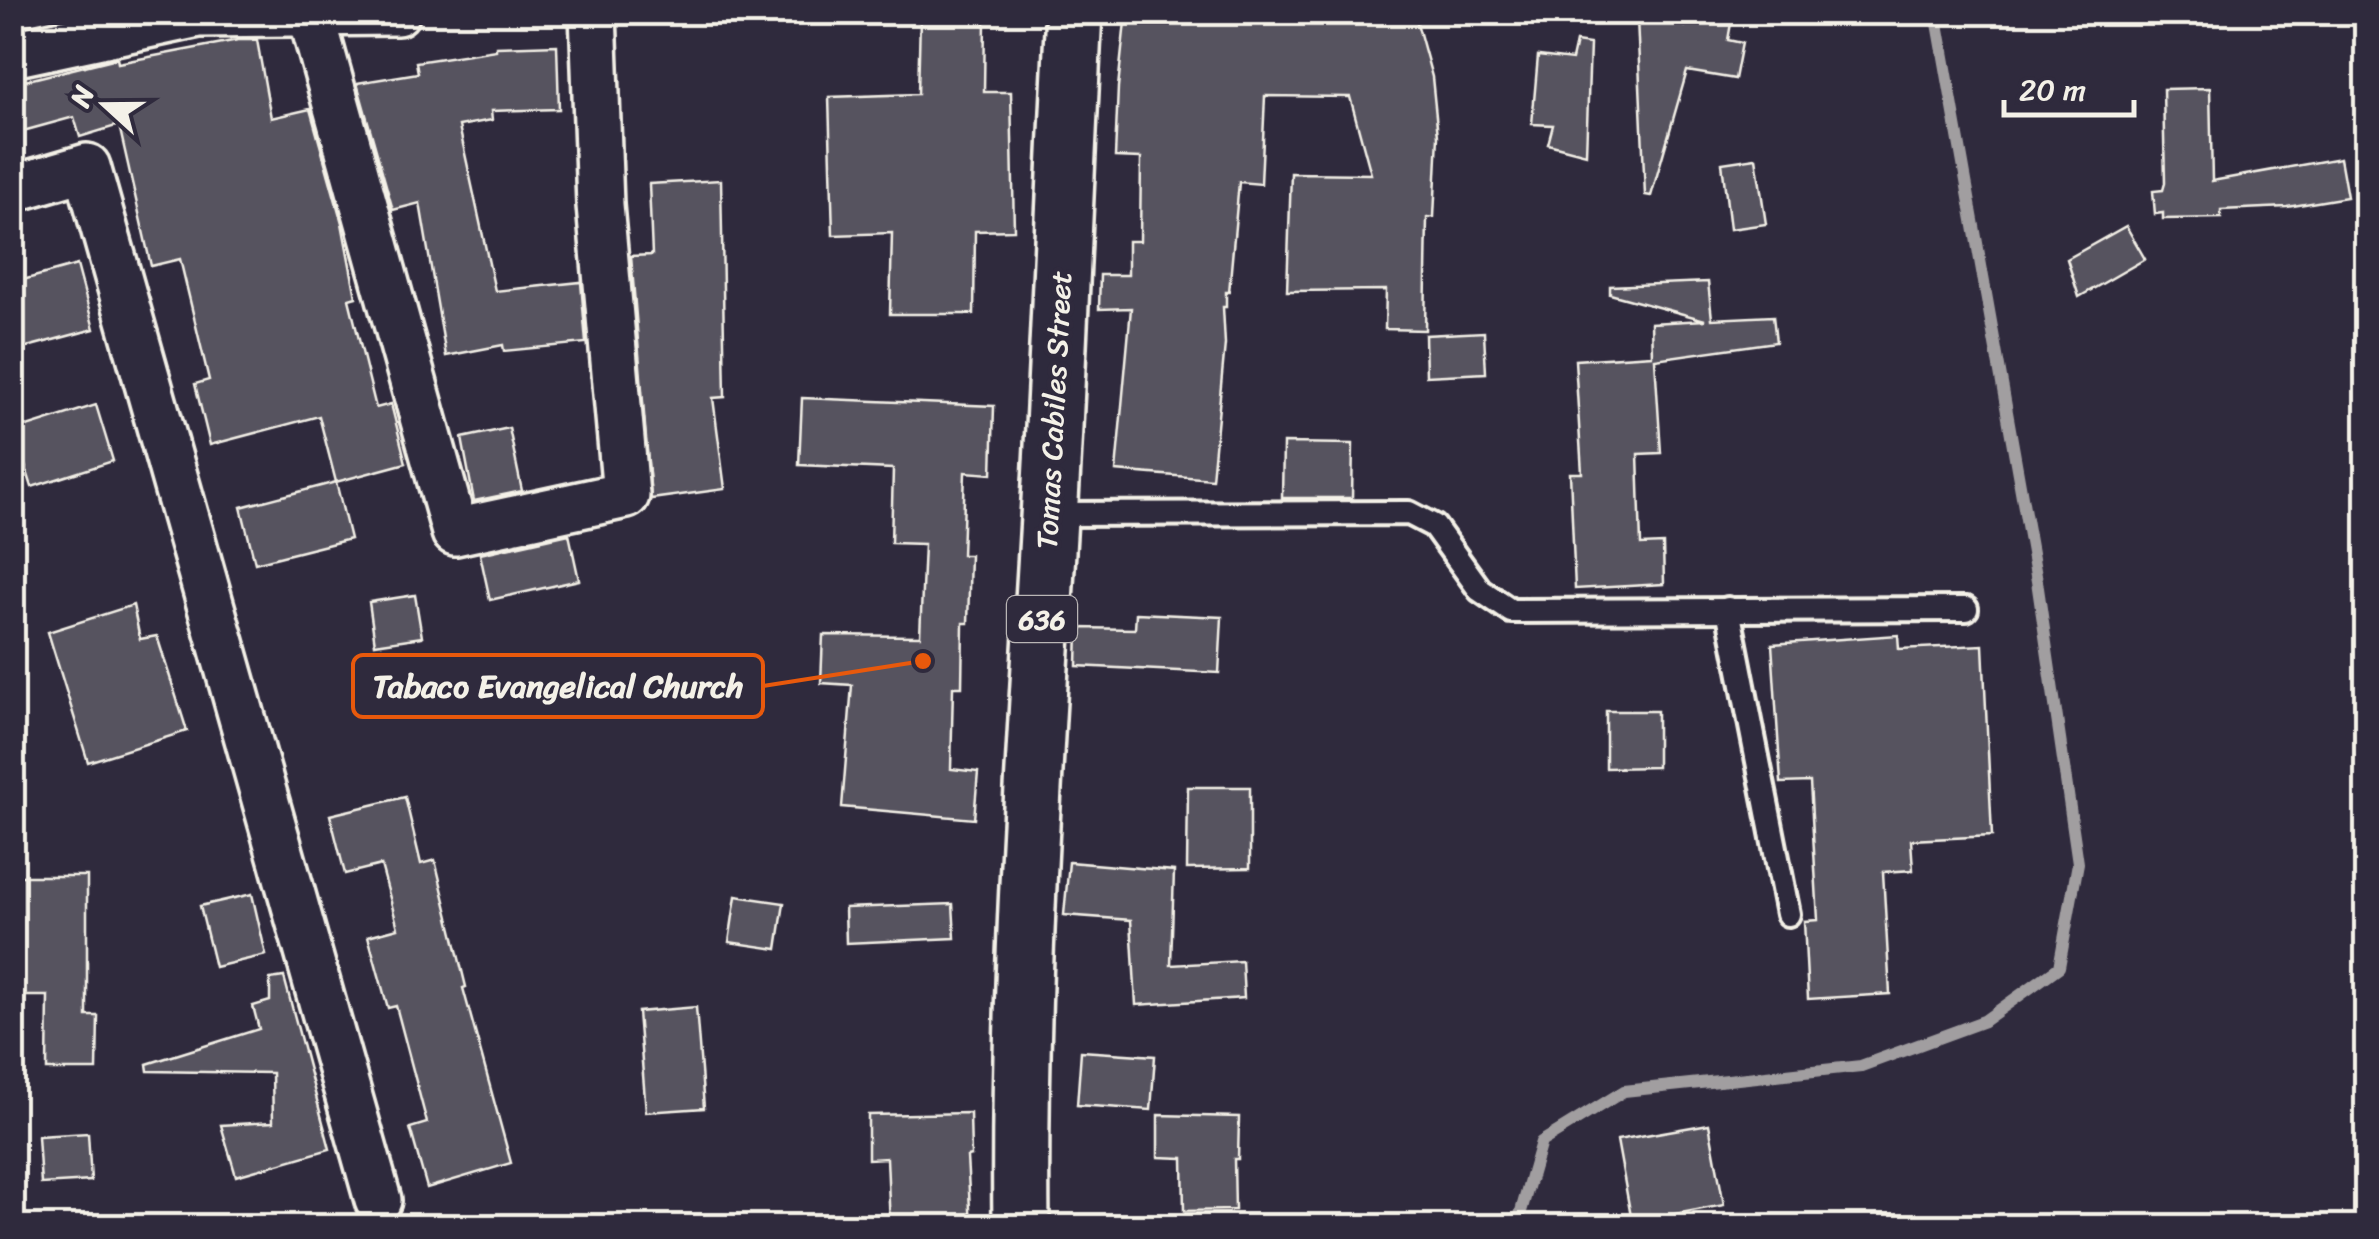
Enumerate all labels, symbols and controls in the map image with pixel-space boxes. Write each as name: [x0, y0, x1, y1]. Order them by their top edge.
north arrow: [55, 55, 155, 155]
scale bar: [2004, 55, 2134, 117]
text: 20 m: [2019, 63, 2086, 117]
text: N: [55, 78, 109, 115]
street label: Tomas Cabiles Street: [1020, 269, 1088, 551]
road number: 636: [1007, 596, 1077, 642]
callout: Tabaco Evangelical Church: [353, 655, 763, 717]
text: Tabaco Evangelical Church: [373, 658, 743, 715]

